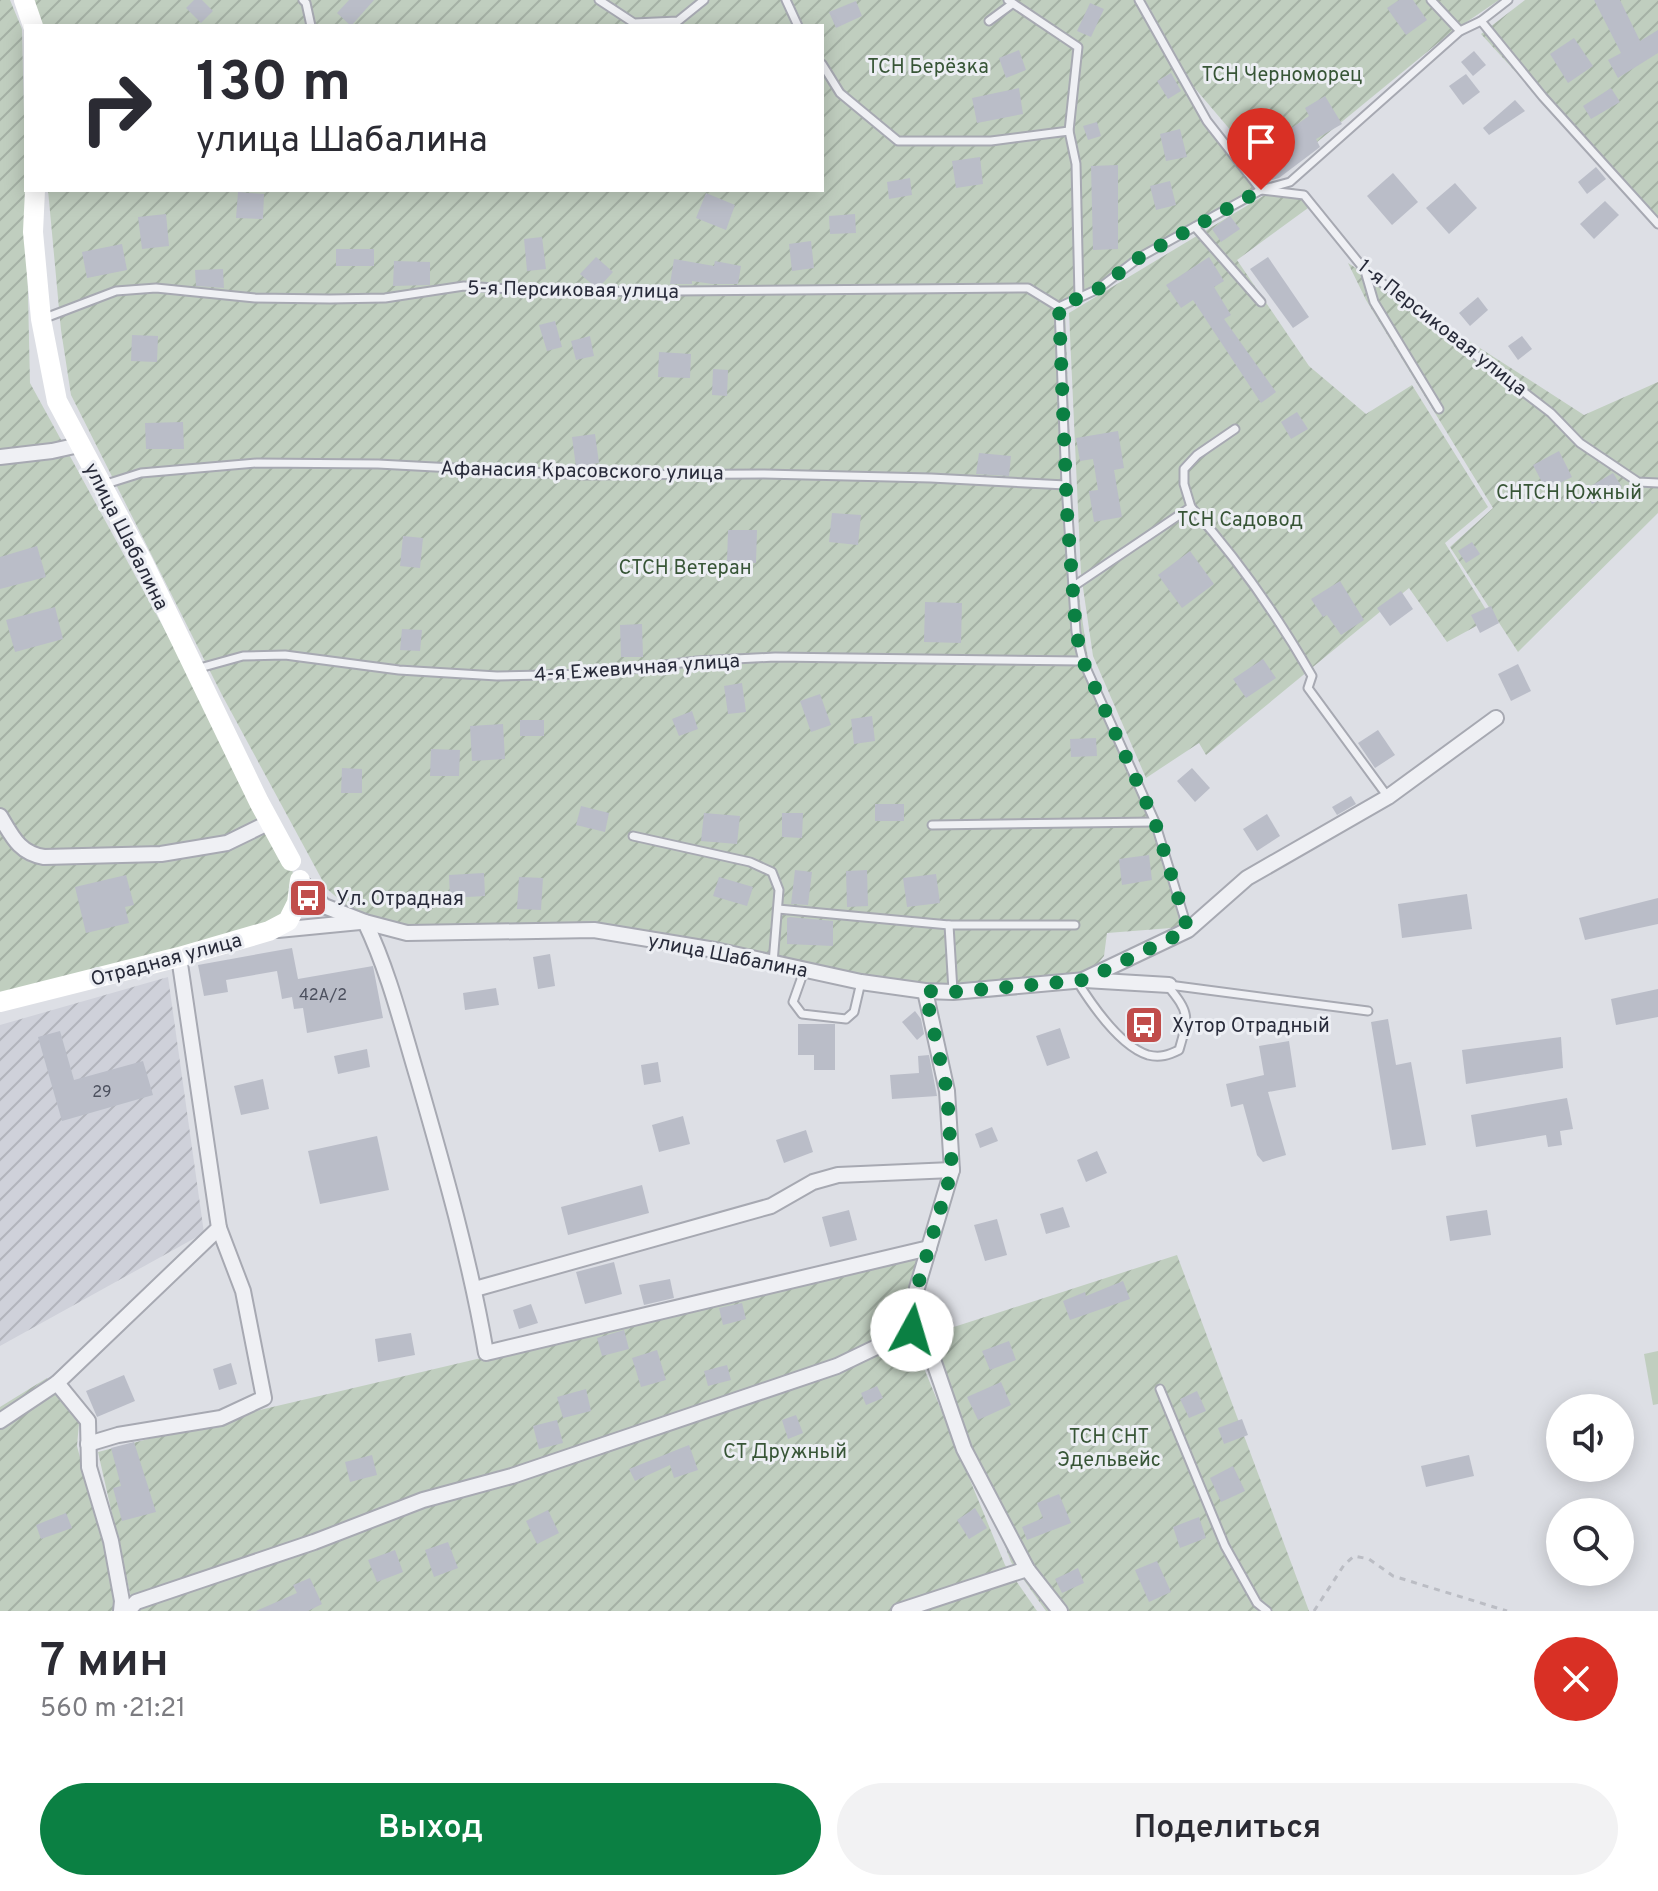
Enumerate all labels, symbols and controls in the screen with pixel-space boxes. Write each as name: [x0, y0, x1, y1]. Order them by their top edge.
text: 130 m: [196, 50, 351, 120]
park label: ТСН Берёзка: [867, 55, 989, 81]
icon: right: [64, 56, 168, 160]
park label: ТСН Черноморец: [1201, 63, 1363, 89]
pin: [1227, 108, 1295, 190]
text: улица Шабалина: [196, 119, 488, 165]
icon: arrive: [1239, 120, 1283, 164]
street label: 1-я Персиковая улица: [1352, 254, 1532, 403]
street label: 5-я Персиковая улица: [467, 276, 679, 306]
street label: Афанасия Красовского улица: [440, 457, 724, 487]
street label: улица Шабалина: [77, 459, 174, 615]
park label: СНТСН Южный: [1496, 481, 1642, 507]
park label: ТСН Садовод: [1177, 508, 1303, 534]
park label: СТСН Ветеран: [618, 556, 752, 582]
street label: 4-я Ежевичная улица: [533, 649, 741, 689]
bus stop icon: Ул. Отрадная: [287, 877, 329, 919]
place label: Ул. Отрадная: [336, 887, 464, 913]
street label: Отрадная улица: [88, 928, 245, 994]
street label: улица Шабалина: [646, 929, 810, 985]
house number: 42А/2: [299, 986, 347, 1006]
bus stop icon: Хутор Отрадный: [1123, 1004, 1165, 1046]
place label: Хутор Отрадный: [1172, 1014, 1330, 1040]
house number: 29: [92, 1083, 112, 1103]
position arrow: [870, 1288, 954, 1372]
map controls: [1546, 1394, 1634, 1586]
button: sound: [1546, 1394, 1634, 1482]
park label: ТСН СНТ Эдельвейс: [1057, 1425, 1161, 1474]
park label: СТ Дружный: [723, 1440, 847, 1466]
button: search: [1546, 1498, 1634, 1586]
text: 7 мин: [40, 1633, 169, 1693]
button: close: [1534, 1637, 1618, 1721]
text: 560 m · 21:21: [40, 1693, 186, 1726]
button: Выход: [40, 1783, 821, 1875]
button: Поделиться: [837, 1783, 1618, 1875]

